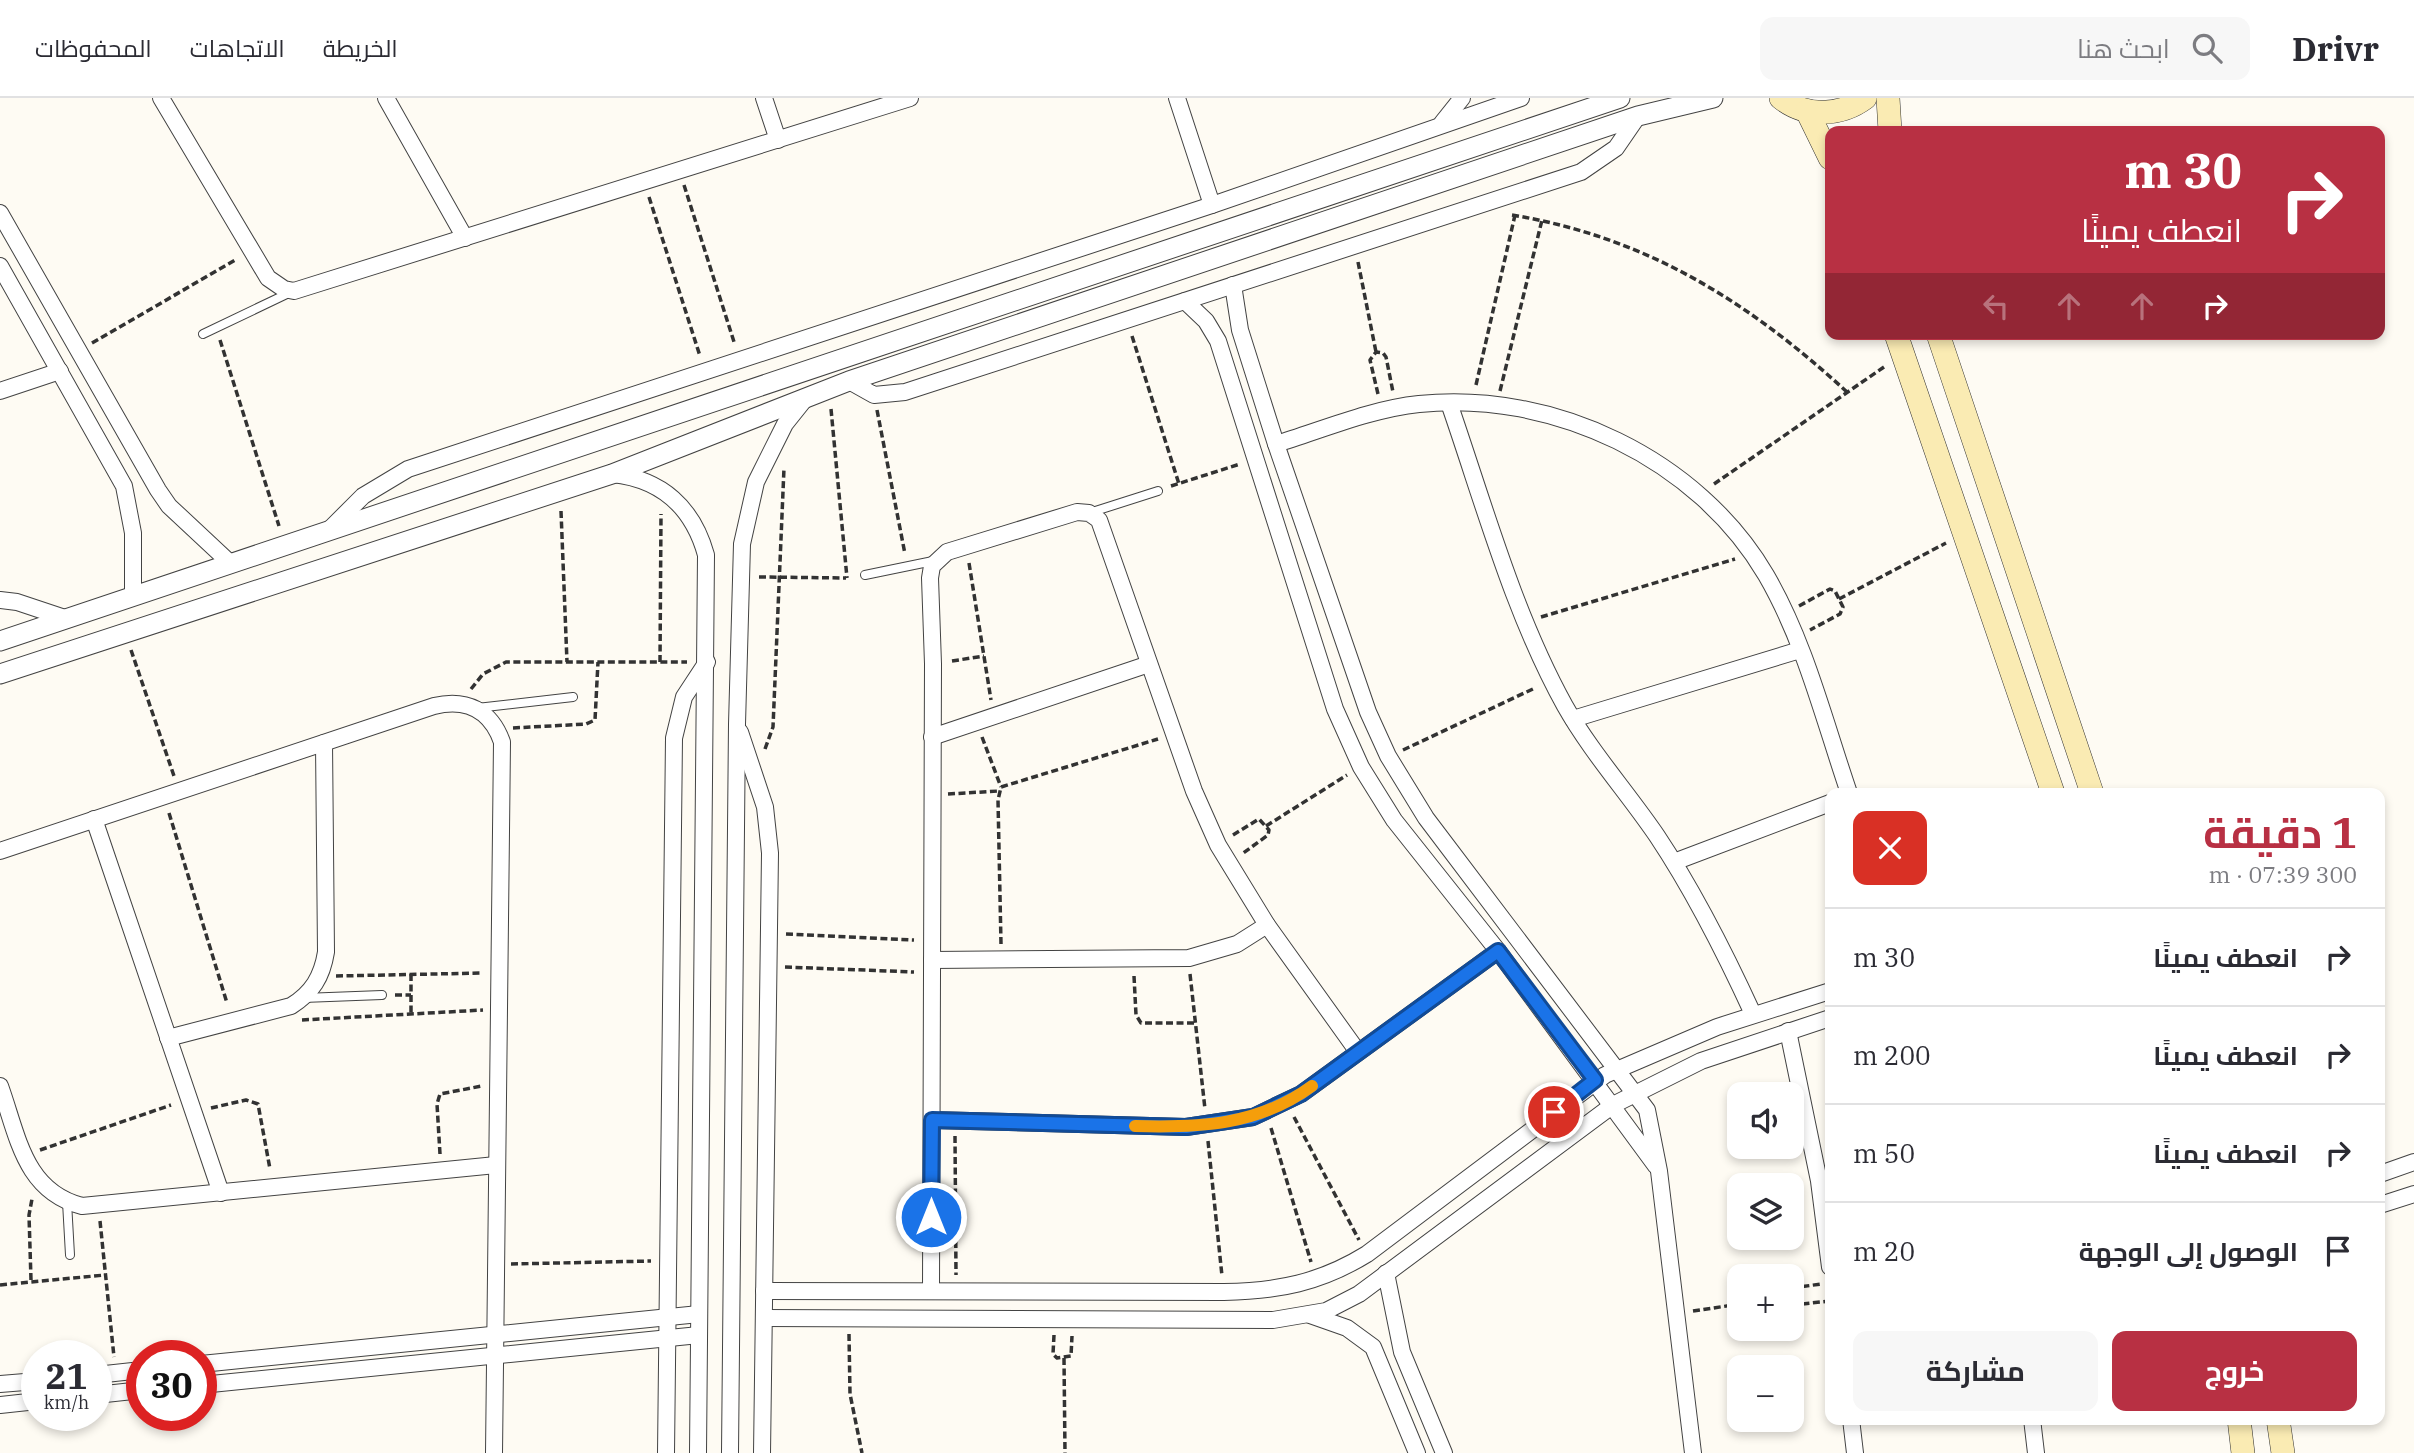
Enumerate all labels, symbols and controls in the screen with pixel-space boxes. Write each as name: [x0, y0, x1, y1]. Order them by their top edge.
search box: [1760, 17, 2250, 80]
text: Drivr: [2292, 27, 2379, 70]
icon: search: [2188, 29, 2226, 67]
text: ابحث هنا: [2077, 31, 2170, 65]
text: المحفوظات: [35, 32, 152, 64]
text: الاتجاهات: [190, 32, 285, 64]
text: الخريطة: [323, 32, 398, 64]
text: 30 m: [2124, 138, 2242, 201]
icon: right: [2266, 154, 2357, 245]
text: انعطف يمينًا: [2081, 209, 2242, 251]
icon: left: [1977, 287, 2015, 325]
icon: ahead: [2050, 287, 2088, 325]
icon: ahead: [2123, 287, 2161, 325]
icon: right: [2196, 287, 2234, 325]
text: 1 دقيقة: [2203, 805, 2357, 860]
button: close: [1853, 811, 1927, 885]
text: 300 m · 07:39: [2208, 859, 2357, 889]
icon: right: [2319, 938, 2357, 976]
text: 30 m: [1853, 940, 1915, 974]
text: انعطف يمينًا: [2153, 940, 2298, 974]
icon: right: [2319, 1036, 2357, 1074]
text: 200 m: [1853, 1038, 1931, 1072]
text: انعطف يمينًا: [2153, 1038, 2298, 1072]
pin: [1524, 1082, 1584, 1142]
map controls: [1727, 1082, 1804, 1432]
button: sound: [1727, 1082, 1804, 1159]
icon: arrive: [1535, 1093, 1573, 1131]
icon: right: [2319, 1134, 2357, 1172]
text: 50 m: [1853, 1136, 1915, 1170]
text: انعطف يمينًا: [2153, 1136, 2298, 1170]
button: layers: [1727, 1173, 1804, 1250]
position arrow: [894, 1180, 968, 1254]
icon: arrive: [2319, 1232, 2357, 1270]
text: 20 m: [1853, 1234, 1915, 1268]
text: الوصول إلى الوجهة: [2079, 1234, 2298, 1268]
button: +: [1727, 1264, 1804, 1341]
button: مشاركة: [1853, 1331, 2098, 1411]
button: خروج: [2112, 1331, 2357, 1411]
speed limit sign: 30: [126, 1340, 217, 1431]
text: 21: [45, 1353, 88, 1399]
button: −: [1727, 1355, 1804, 1432]
text: km/h: [44, 1391, 89, 1414]

